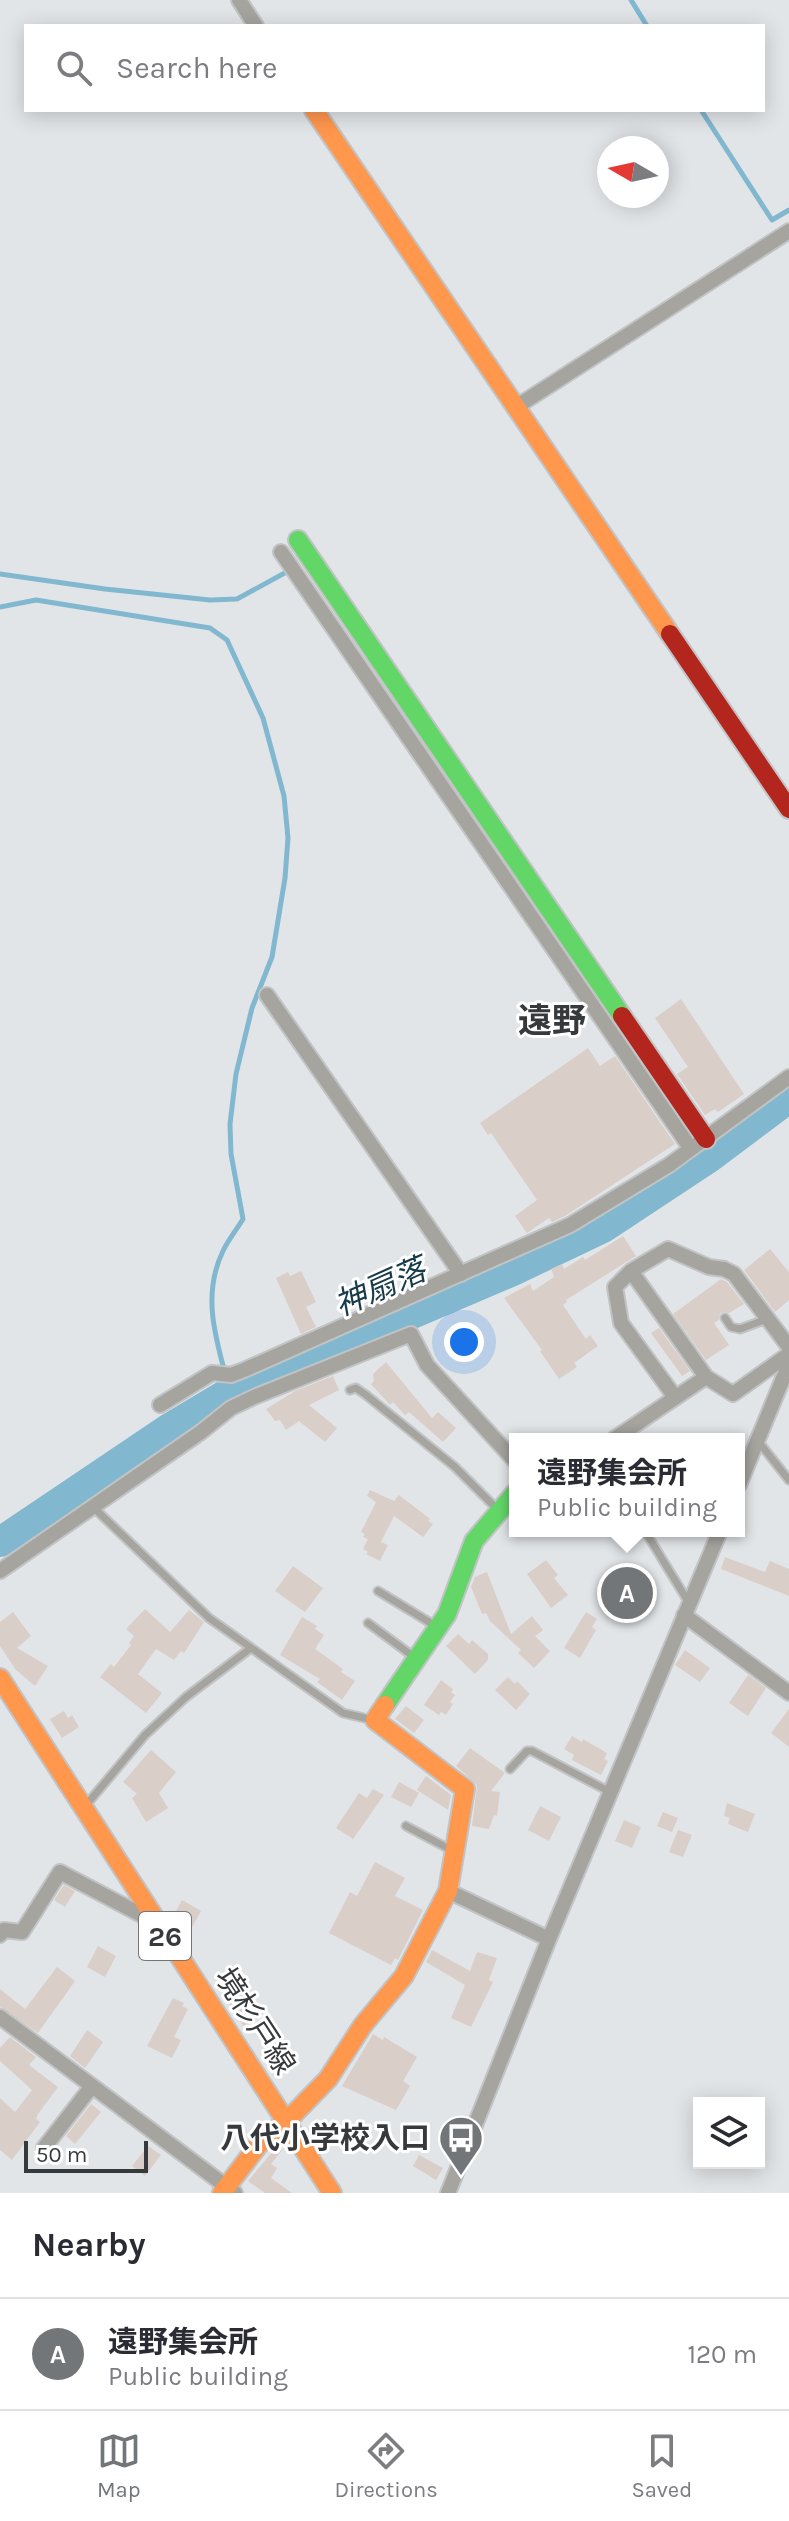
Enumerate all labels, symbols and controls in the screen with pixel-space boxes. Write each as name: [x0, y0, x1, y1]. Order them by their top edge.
search box: [24, 24, 765, 112]
icon: search: [52, 46, 96, 90]
text: Search here: [116, 50, 277, 86]
north arrow: [597, 136, 669, 208]
district label: 遠野: [518, 1001, 586, 1041]
water label: 神扇落: [329, 1249, 436, 1324]
your location: [444, 1322, 484, 1362]
popup: [509, 1433, 745, 1537]
text: 遠野集会所: [537, 1455, 687, 1491]
text: Public building: [537, 1492, 717, 1523]
pin: A: [601, 1563, 653, 1623]
road number: 26: [139, 1912, 191, 1960]
street label: 境杉戸線: [207, 1961, 303, 2081]
map controls: [693, 2097, 765, 2169]
button: layers: [693, 2097, 765, 2169]
bus stop icon: 八代小学校入口: [437, 2114, 485, 2177]
place label: 八代小学校入口: [220, 2120, 430, 2156]
scale bar: [24, 2137, 148, 2173]
text: 50 m: [36, 2142, 87, 2168]
text: Nearby: [32, 2225, 146, 2265]
text: 遠野集会所: [108, 2324, 258, 2360]
text: A: [50, 2339, 66, 2370]
text: 120 m: [687, 2339, 757, 2370]
text: Public building: [108, 2361, 288, 2392]
tab: Map: [97, 2429, 141, 2503]
tab: Directions: [334, 2429, 438, 2503]
tab: Saved: [631, 2429, 692, 2503]

